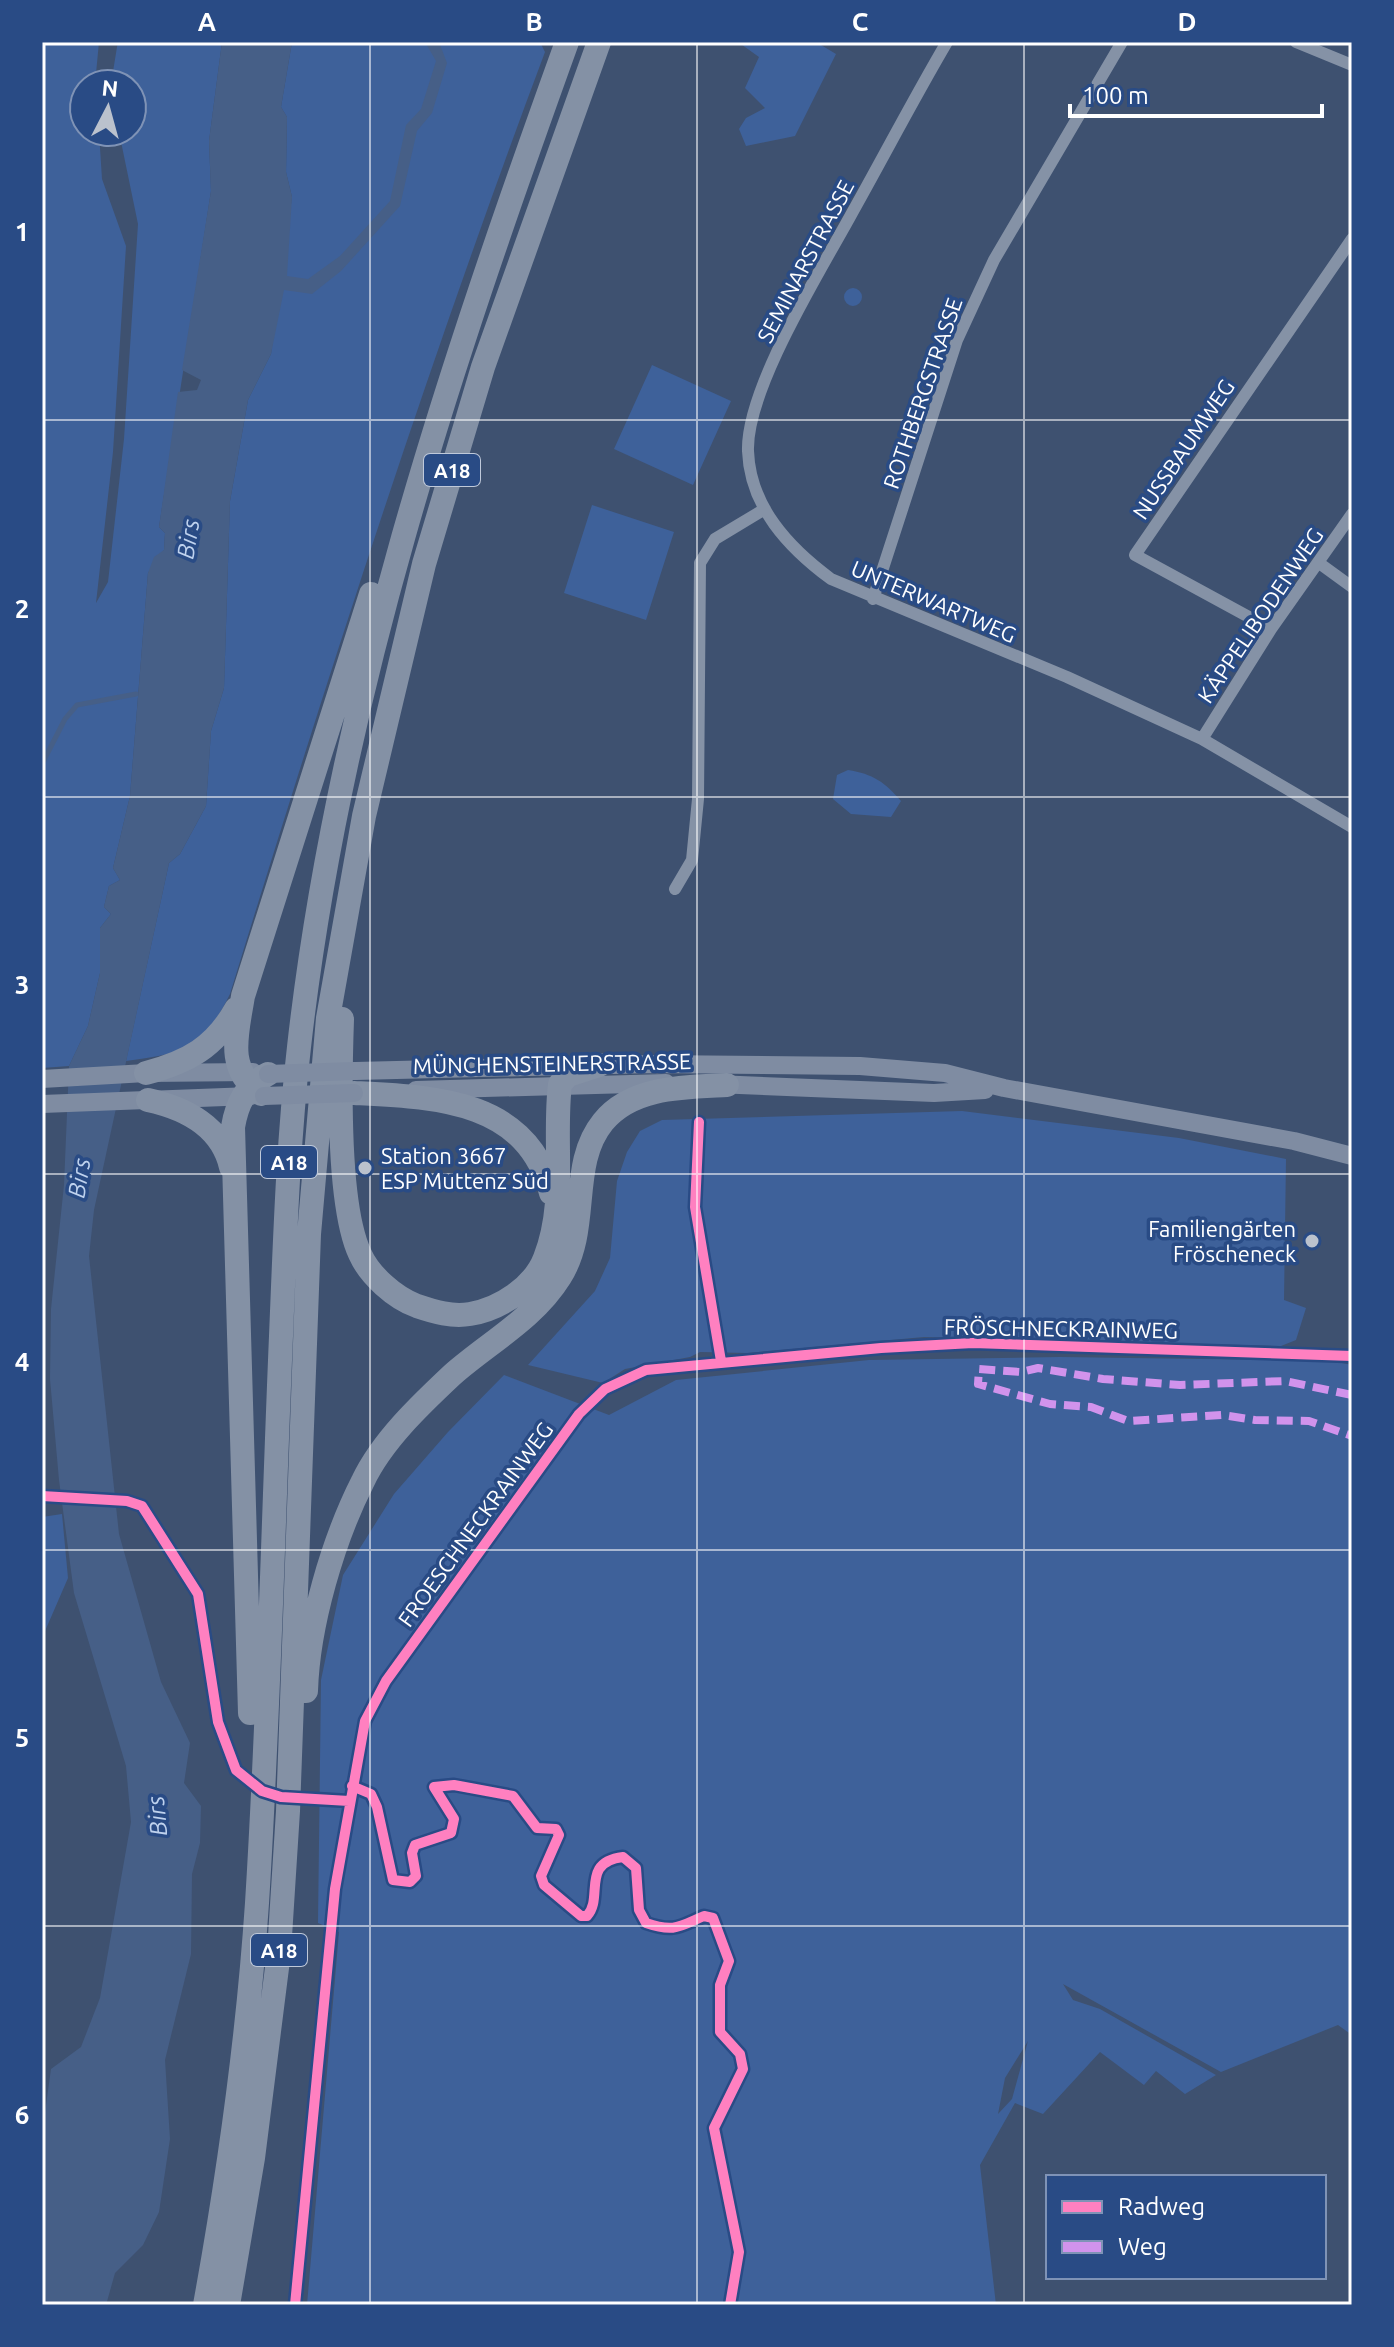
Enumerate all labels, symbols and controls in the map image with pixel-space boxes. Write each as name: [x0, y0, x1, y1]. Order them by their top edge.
text: A: [198, 7, 217, 36]
text: B: [525, 7, 543, 36]
text: C: [852, 7, 869, 36]
text: D: [1178, 7, 1196, 36]
north arrow: [68, 68, 148, 148]
scale bar: [1070, 68, 1322, 118]
text: N: [101, 74, 120, 101]
text: 100 m: [1082, 82, 1149, 109]
street label: SEMINARSTRASSE: [752, 175, 858, 347]
text: 1: [15, 217, 29, 246]
street label: ROTHBERGSTRASSE: [878, 294, 966, 492]
street label: NUSSBAUMWEG: [1127, 374, 1239, 524]
road number: A18: [424, 454, 480, 486]
water label: Birs: [172, 517, 204, 561]
street label: KÄPPELIBODENWEG: [1192, 523, 1328, 707]
street label: UNTERWARTWEG: [848, 555, 1020, 647]
text: 2: [15, 594, 29, 623]
text: 3: [15, 970, 29, 999]
street label: MÜNCHENSTEINERSTRASSE: [413, 1048, 691, 1078]
place label: Station 3667 ESP Muttenz Süd: [381, 1143, 549, 1193]
road number: A18: [261, 1146, 317, 1178]
water label: Birs: [63, 1156, 95, 1200]
marker: Station 3667 ESP Muttenz Süd: [356, 1159, 374, 1177]
place label: Familiengärten Fröscheneck: [1148, 1216, 1296, 1266]
marker: Familiengärten Fröscheneck: [1303, 1232, 1321, 1250]
street label: FRÖSCHNECKRAINWEG: [944, 1313, 1178, 1343]
text: 4: [15, 1347, 29, 1376]
street label: FROESCHNECKRAINWEG: [392, 1417, 558, 1631]
text: 5: [15, 1723, 29, 1752]
water label: Birs: [142, 1795, 172, 1837]
road number: A18: [251, 1934, 307, 1966]
text: 6: [15, 2100, 29, 2129]
legend: [1046, 2175, 1326, 2279]
text: Radweg: [1118, 2193, 1205, 2220]
text: Weg: [1118, 2233, 1167, 2260]

